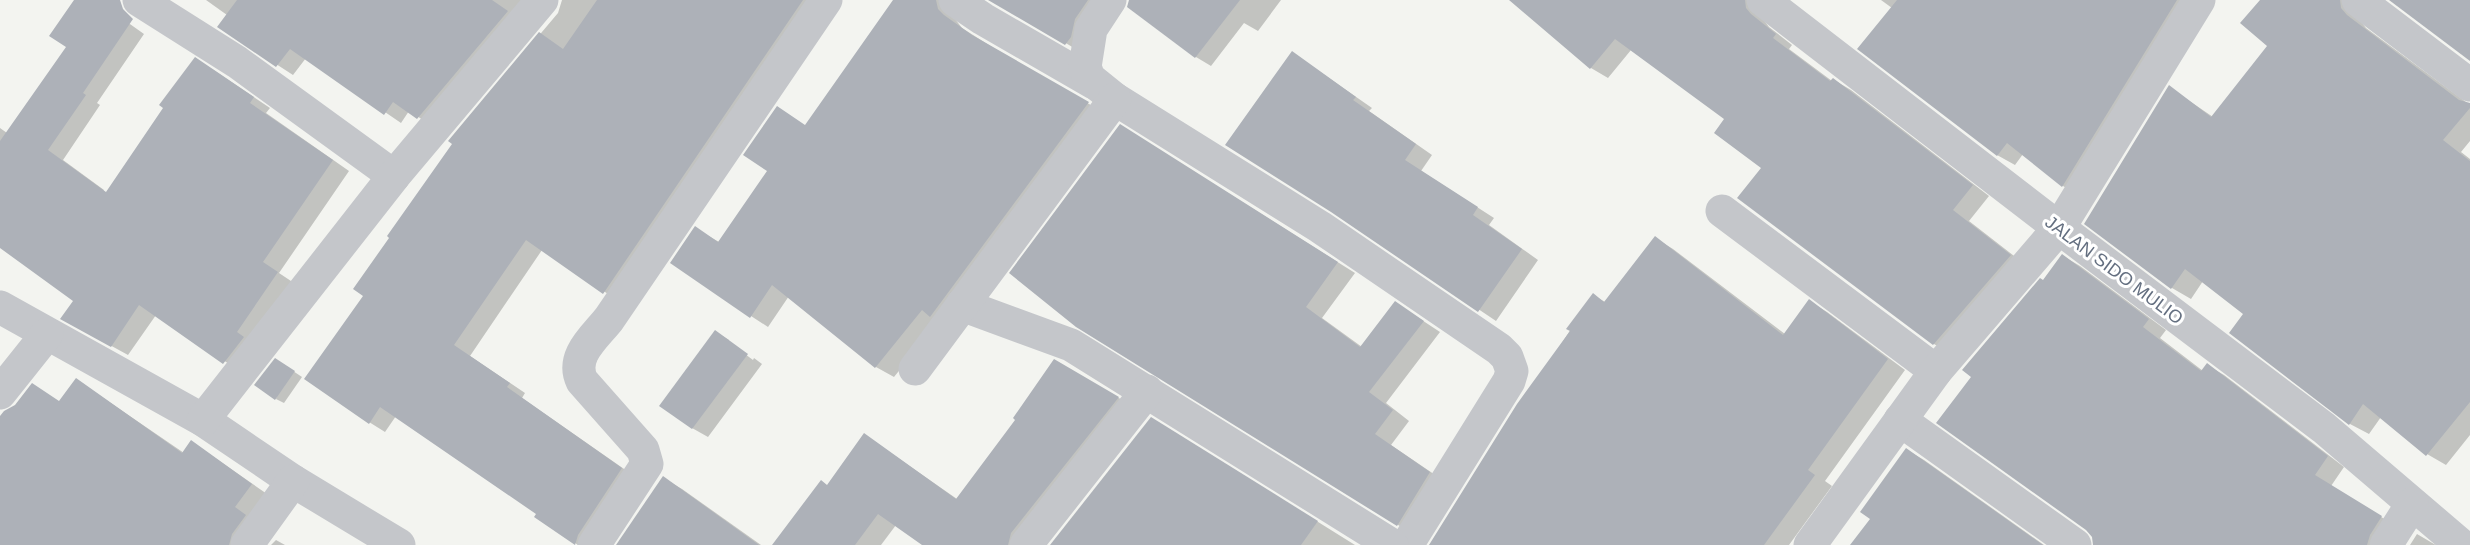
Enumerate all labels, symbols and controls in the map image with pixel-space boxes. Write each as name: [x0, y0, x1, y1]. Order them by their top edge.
street label: JALAN SIDO MULIO: [2041, 212, 2187, 328]

